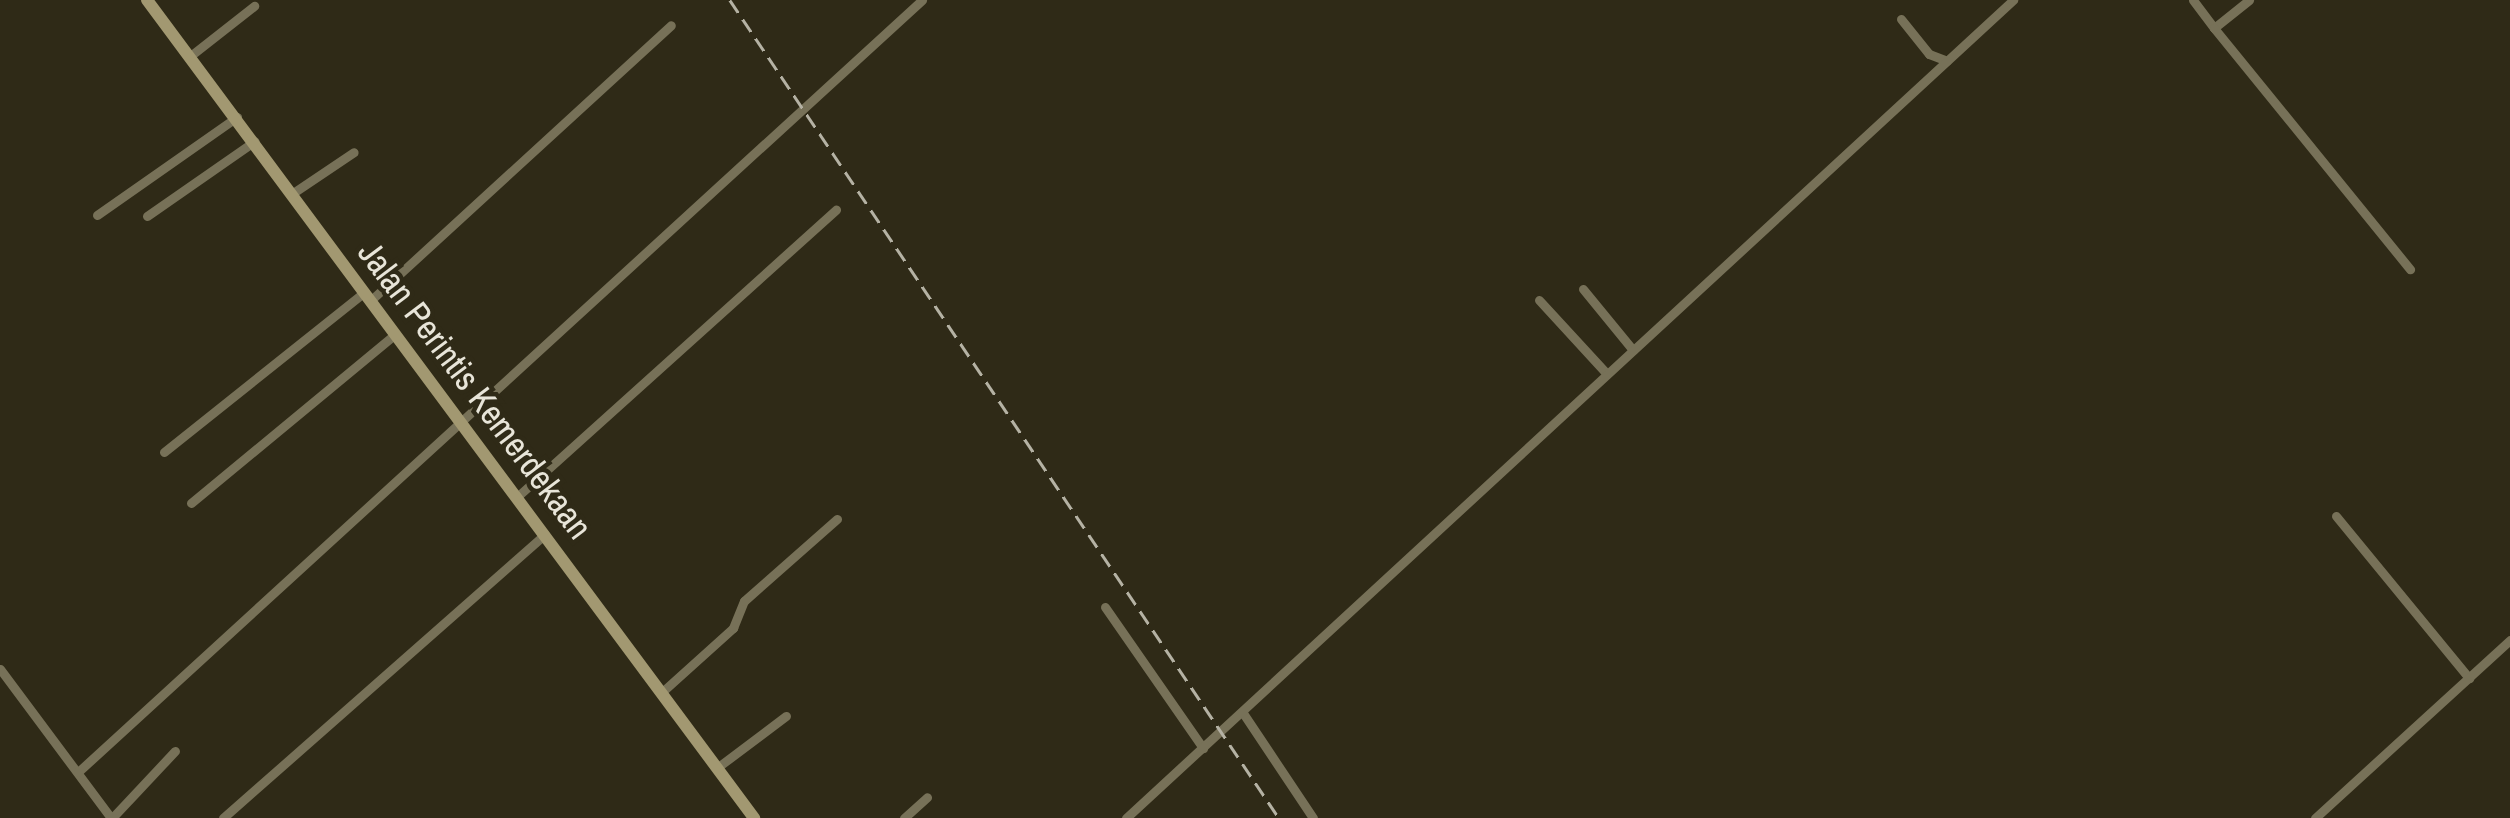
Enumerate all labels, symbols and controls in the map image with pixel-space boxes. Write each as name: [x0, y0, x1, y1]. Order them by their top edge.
street label: Jalan Perintis Kemerdekaan: [349, 233, 601, 547]

